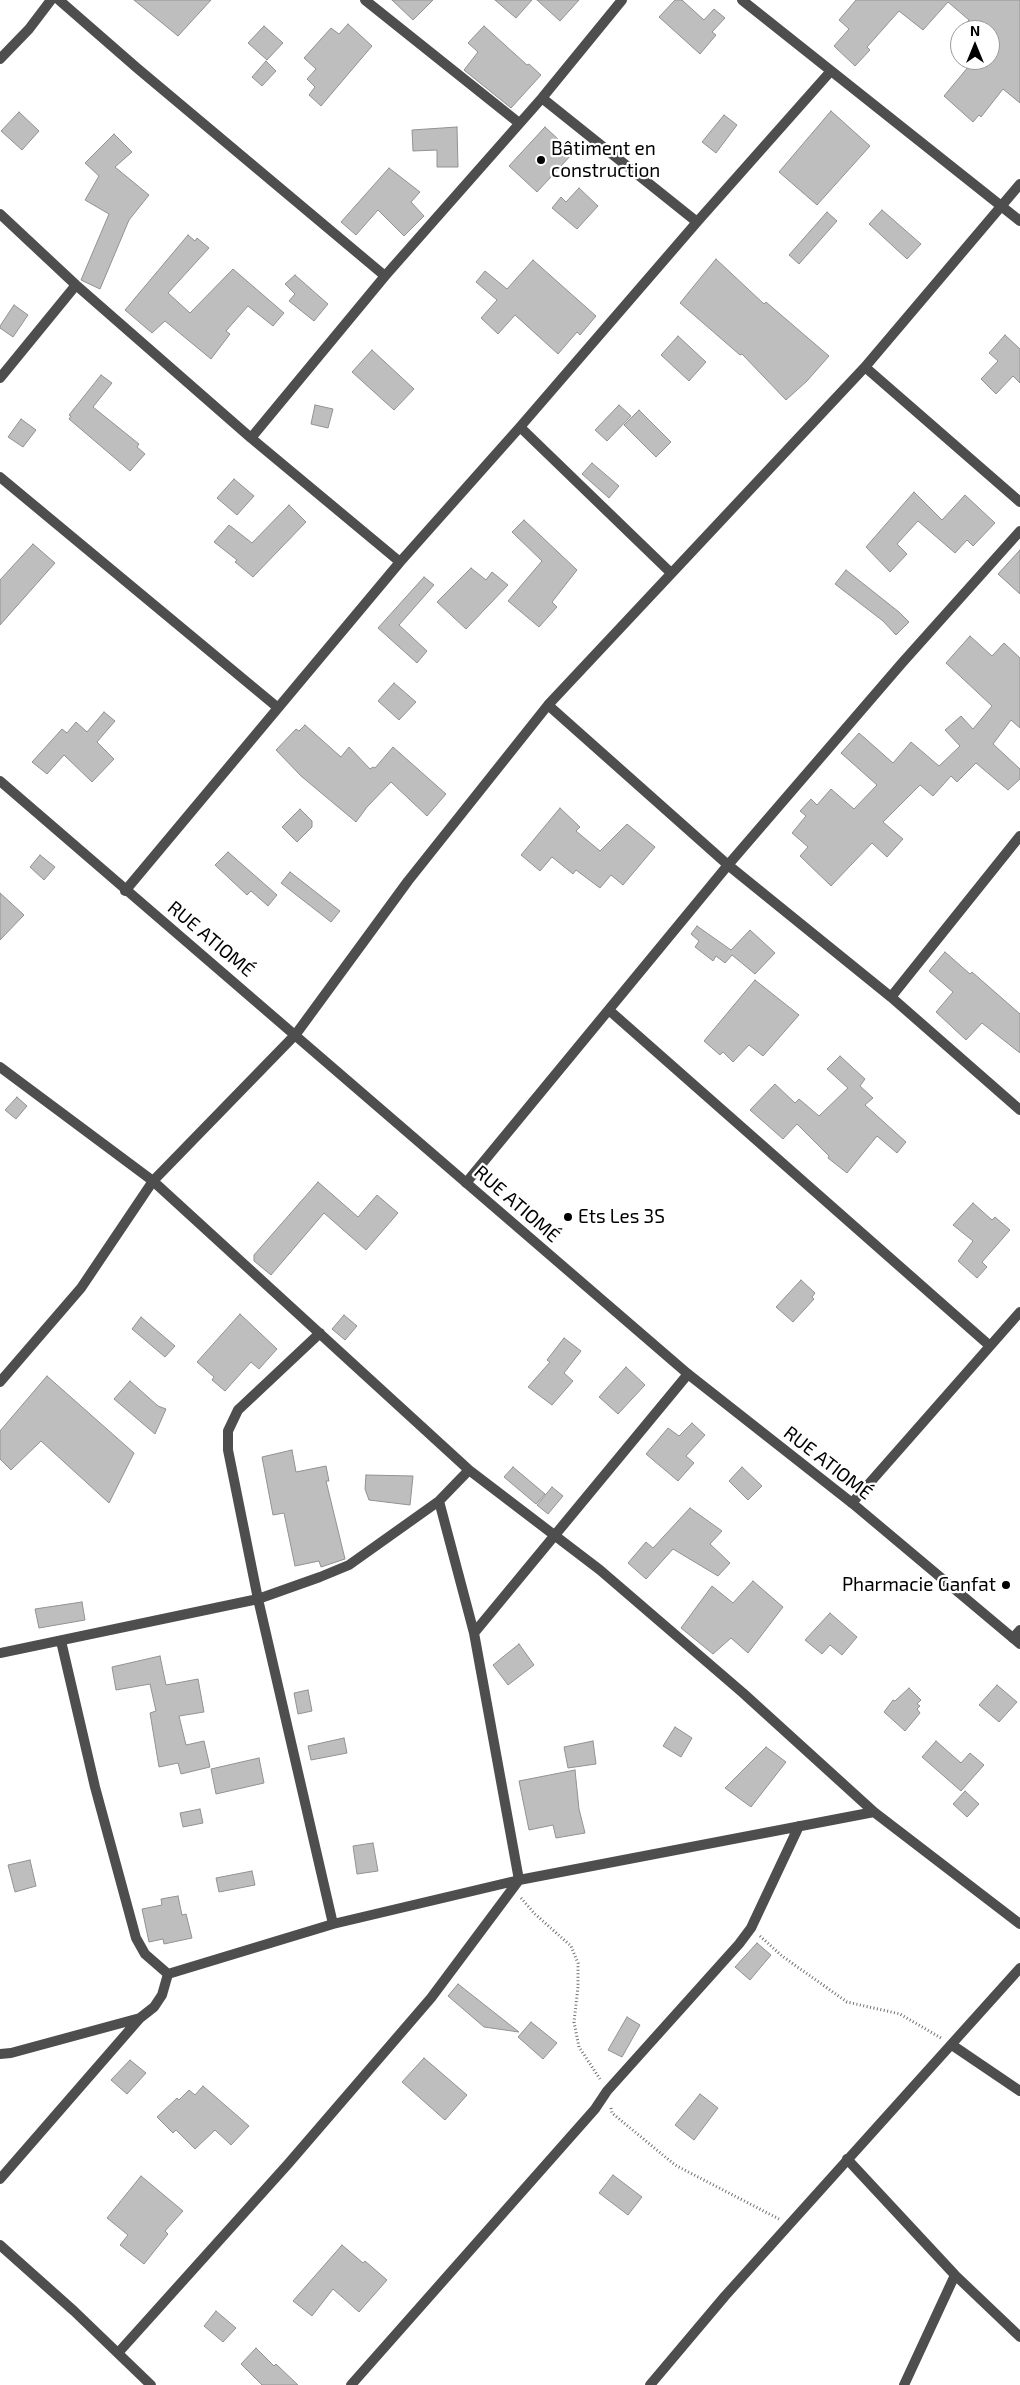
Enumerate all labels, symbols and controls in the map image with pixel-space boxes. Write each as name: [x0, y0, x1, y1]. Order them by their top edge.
north arrow: [950, 20, 1000, 70]
text: N: [970, 22, 980, 39]
place label: Bâtiment en construction: [551, 138, 660, 182]
marker: Bâtiment en construction: [535, 154, 547, 166]
street label: RUE ATIOMÉ: [163, 896, 259, 982]
street label: RUE ATIOMÉ: [470, 1161, 564, 1247]
place label: Ets Les 3S: [578, 1206, 665, 1228]
marker: Ets Les 3S: [562, 1211, 574, 1223]
street label: RUE ATIOMÉ: [779, 1421, 877, 1505]
place label: Pharmacie Ganfat: [842, 1574, 996, 1596]
marker: Pharmacie Ganfat: [1000, 1579, 1012, 1591]

